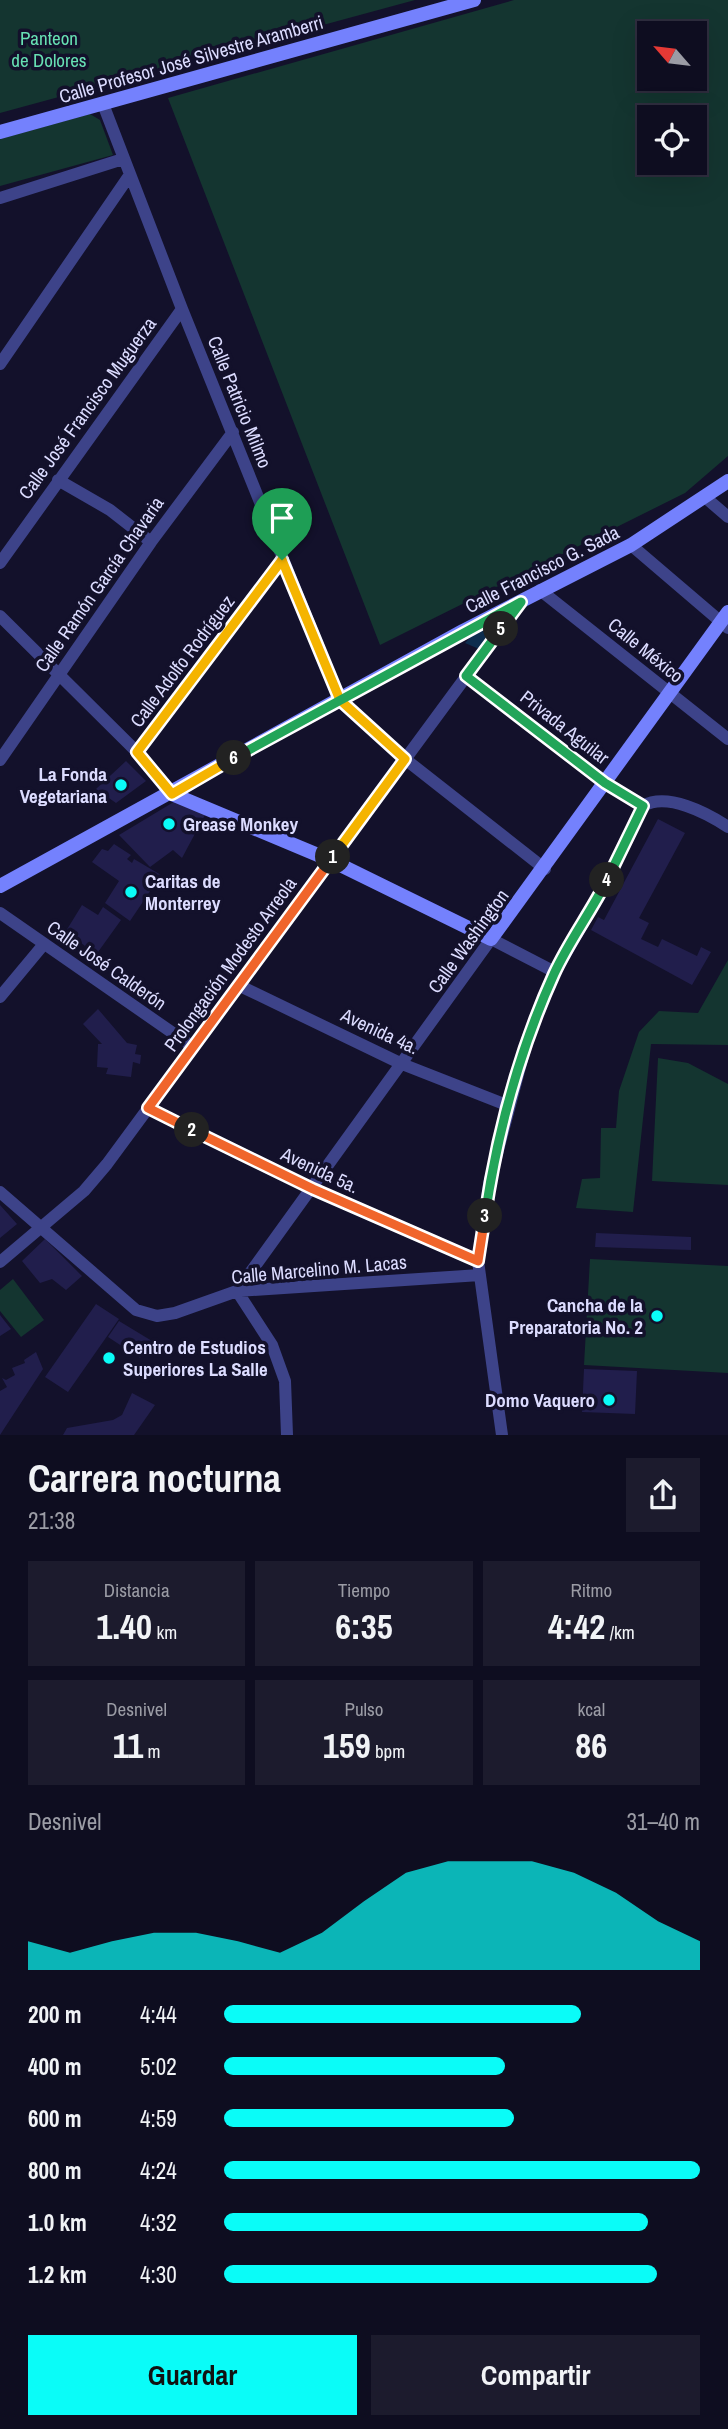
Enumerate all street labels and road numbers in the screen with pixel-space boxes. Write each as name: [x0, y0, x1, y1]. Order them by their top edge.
street label: Calle Profesor José Silvestre Aramberri: [56, 9, 326, 109]
street label: Calle José Francisco Muguerza: [12, 311, 162, 504]
street label: Calle Patricio Milmo: [202, 332, 278, 472]
street label: Calle Ramón García Chavaria: [29, 491, 170, 677]
street label: Calle Francisco G. Sada: [460, 519, 624, 619]
street label: Calle Adolfo Rodríguez: [124, 589, 240, 732]
street label: Calle México: [603, 612, 689, 688]
street label: Privada Aguilar: [515, 684, 616, 771]
street label: Prolongación Modesto Arreola: [158, 871, 302, 1056]
street label: Calle Washington: [422, 884, 514, 998]
street label: Calle José Calderón: [42, 914, 172, 1016]
street label: Avenida 4a.: [336, 1001, 423, 1060]
street label: Avenida 5a.: [276, 1140, 363, 1199]
street label: Calle Marcelino M. Lacas: [230, 1248, 408, 1290]

